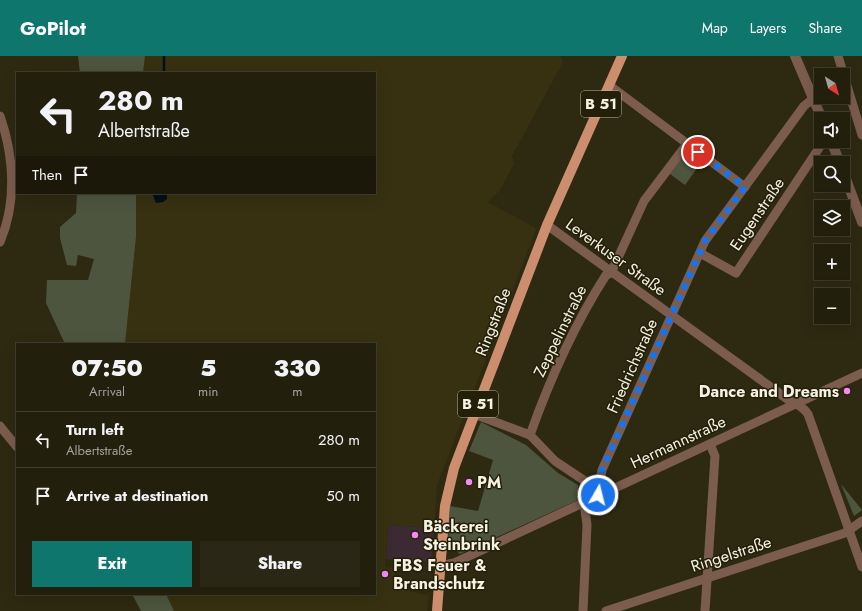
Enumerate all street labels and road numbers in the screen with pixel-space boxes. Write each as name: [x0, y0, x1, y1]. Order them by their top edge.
road number: B 51: [581, 91, 621, 117]
street label: Eugenstraße: [724, 173, 790, 255]
street label: Leverkuser Straße: [561, 213, 671, 301]
street label: Zeppelinstraße: [528, 281, 592, 381]
street label: Ringstraße: [469, 285, 517, 359]
street label: Friedrichstraße: [601, 315, 663, 417]
road number: B 51: [458, 391, 498, 417]
street label: Hermannstraße: [627, 410, 729, 474]
street label: Ringelstraße: [688, 530, 774, 578]

